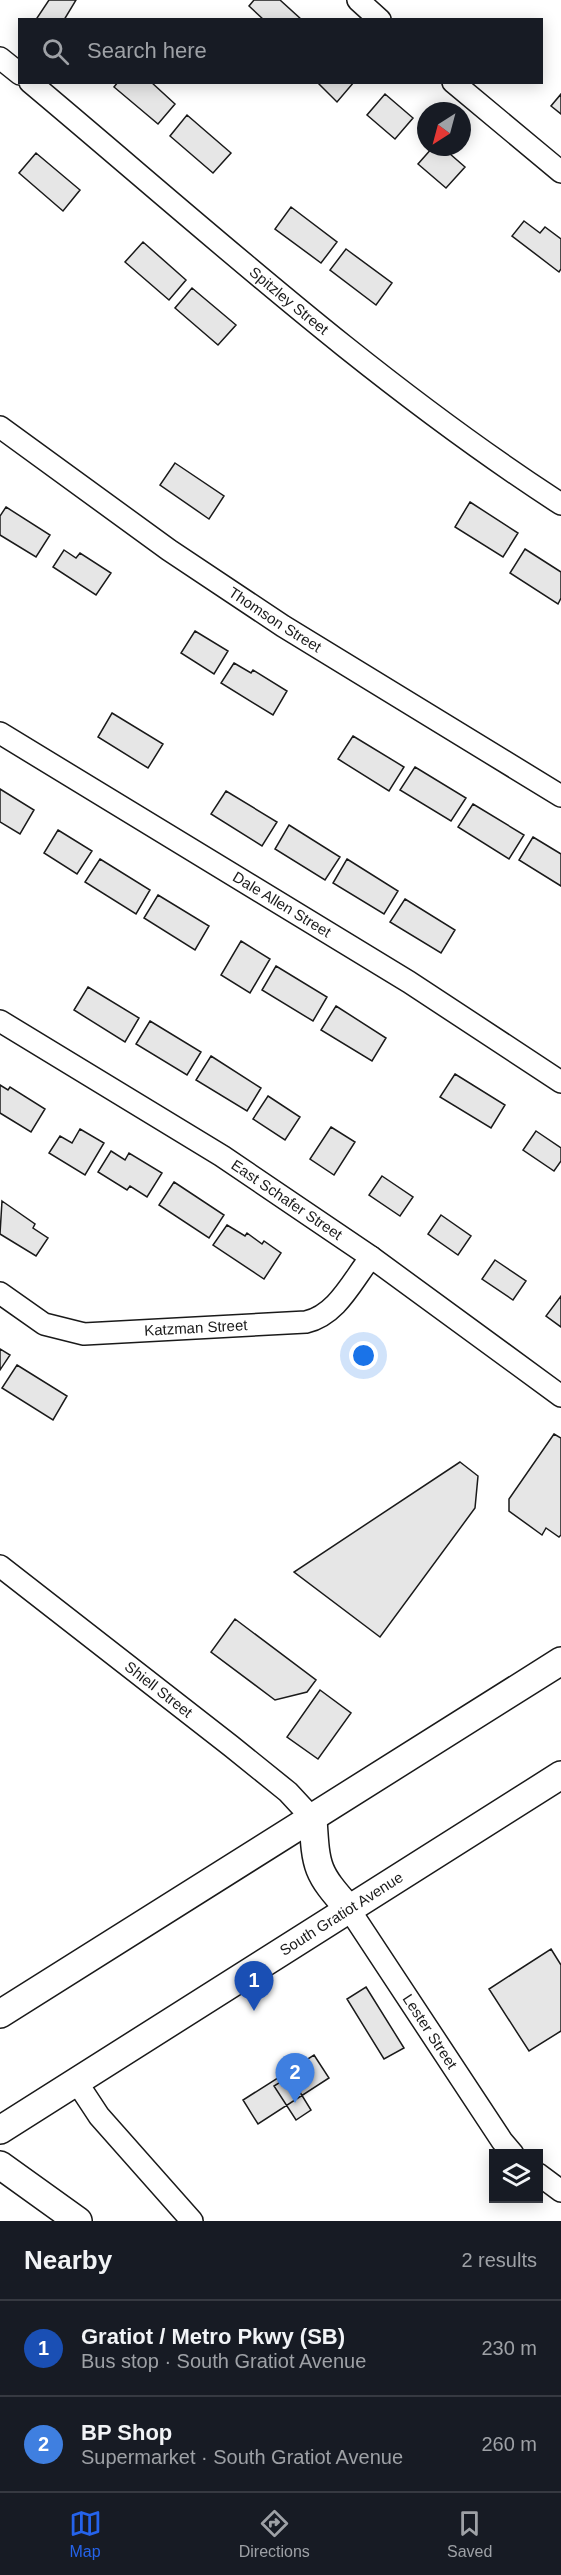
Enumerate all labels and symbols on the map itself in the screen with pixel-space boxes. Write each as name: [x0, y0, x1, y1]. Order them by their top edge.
north arrow: [417, 102, 471, 156]
street label: Spitzley Street: [246, 263, 333, 338]
street label: Thomson Street: [226, 583, 325, 656]
street label: Dale Allen Street: [230, 868, 335, 941]
street label: East Schafer Street: [228, 1156, 346, 1243]
street label: Katzman Street: [144, 1316, 249, 1339]
your location: [349, 1341, 378, 1370]
street label: Shiell Street: [122, 1658, 197, 1721]
street label: South Gratiot Avenue: [276, 1868, 406, 1959]
pin: 1: [234, 1962, 274, 2011]
street label: Lester Street: [400, 1991, 462, 2073]
pin: 2: [276, 2054, 314, 2103]

